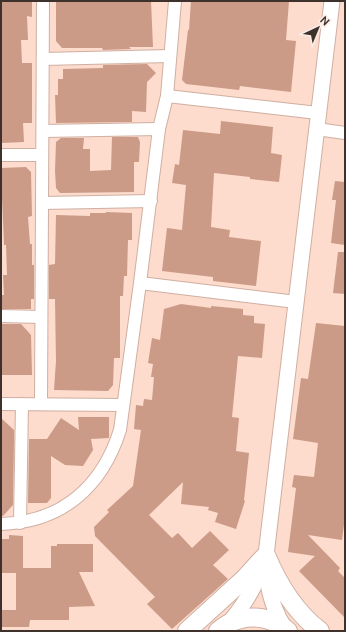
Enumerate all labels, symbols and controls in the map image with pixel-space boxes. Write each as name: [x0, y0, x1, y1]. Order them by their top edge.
north arrow: [298, 8, 338, 48]
text: N: [318, 14, 332, 28]

